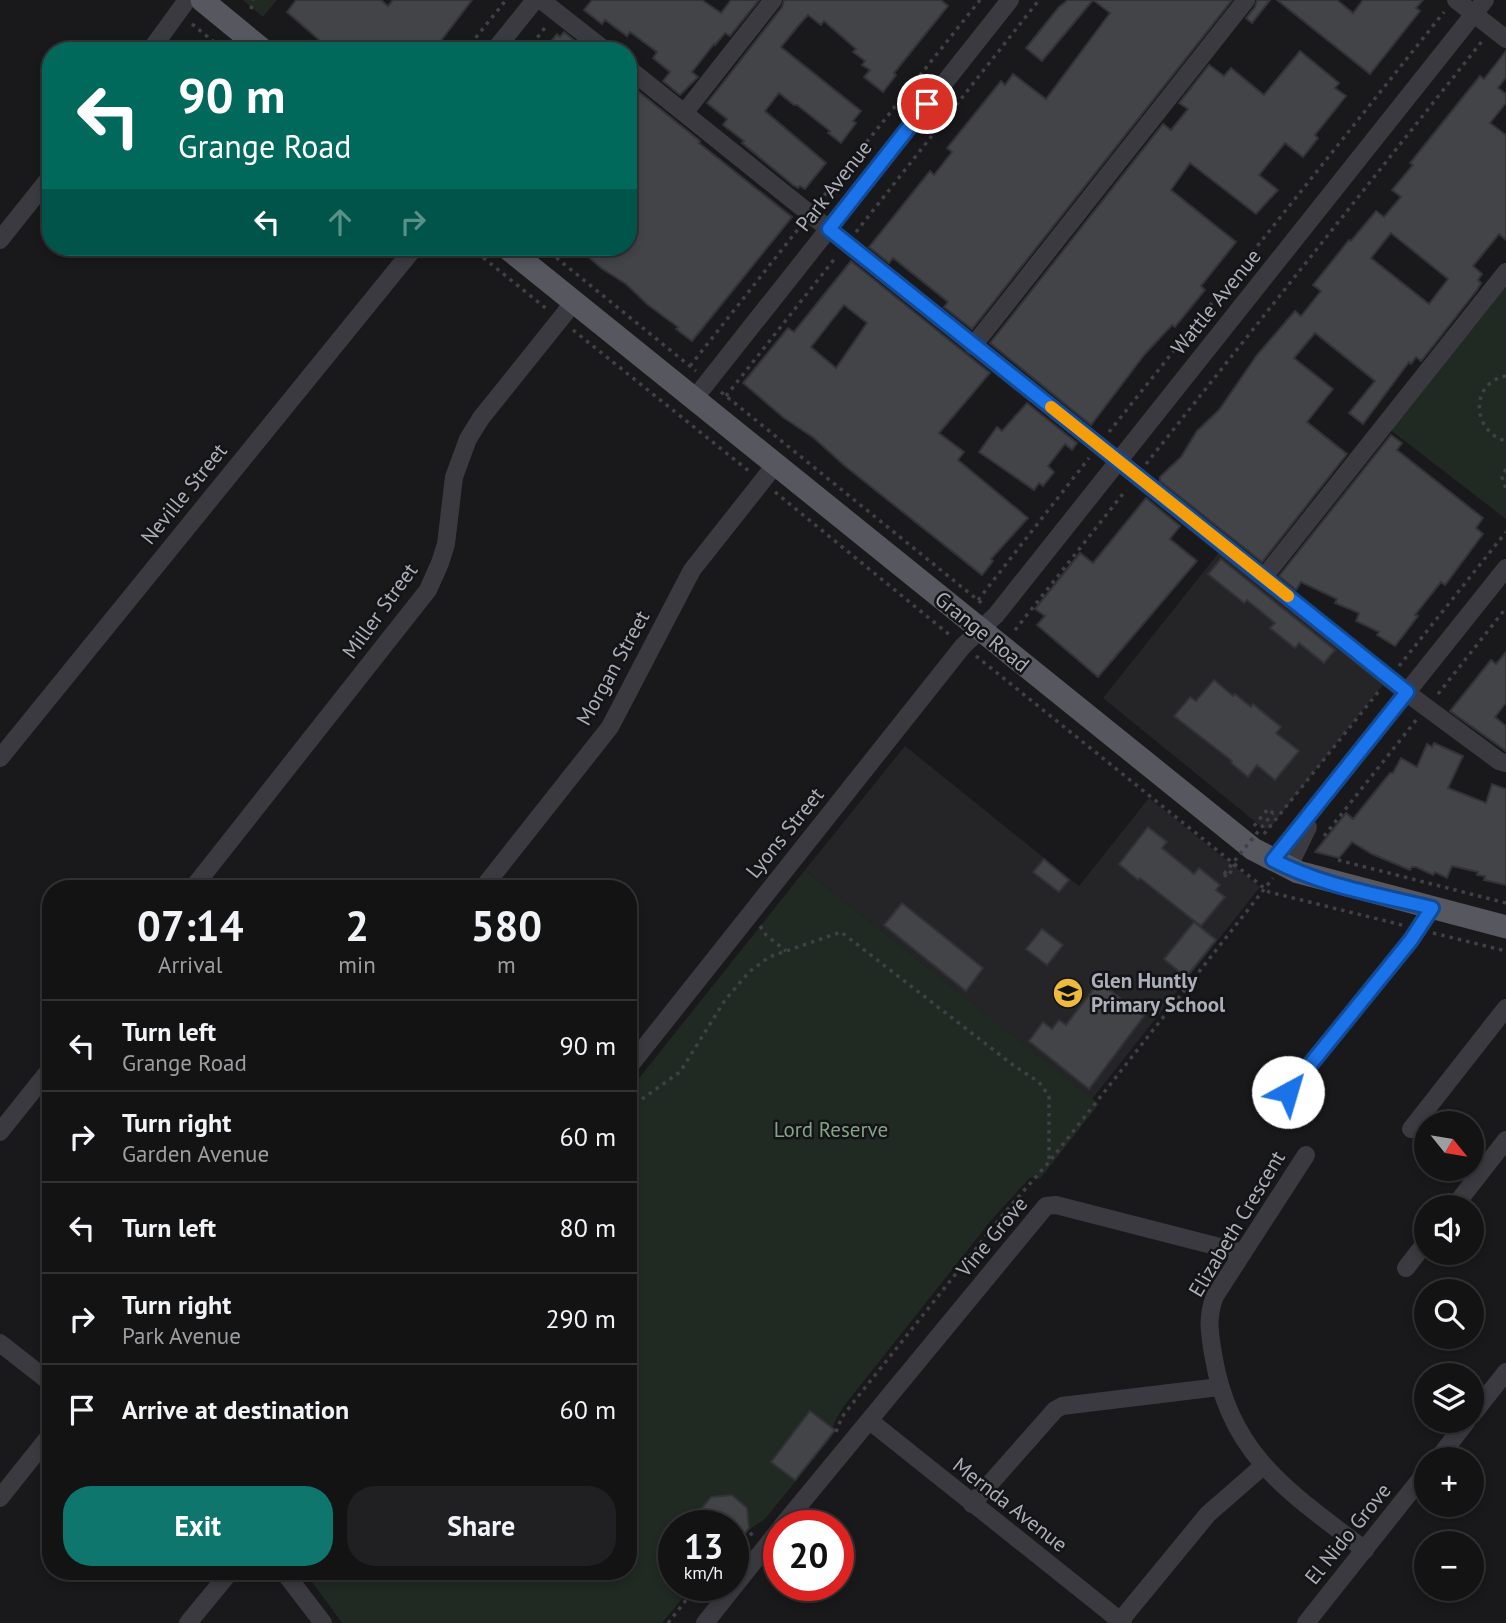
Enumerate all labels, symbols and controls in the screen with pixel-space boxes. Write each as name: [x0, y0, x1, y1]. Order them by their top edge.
text: 90 m: [178, 63, 285, 127]
icon: left: [63, 70, 154, 161]
pin: [897, 74, 957, 134]
icon: arrive: [908, 85, 946, 123]
text: Grange Road: [178, 125, 352, 167]
street label: Park Avenue: [790, 135, 878, 237]
icon: left: [248, 203, 286, 241]
icon: ahead: [321, 203, 359, 241]
icon: right: [394, 203, 432, 241]
street label: Wattle Avenue: [1165, 243, 1267, 360]
street label: Neville Street: [135, 438, 233, 550]
street label: Miller Street: [336, 558, 423, 664]
street label: Grange Road: [930, 585, 1035, 678]
street label: Morgan Street: [570, 605, 655, 730]
street label: Lyons Street: [740, 782, 829, 884]
text: 07:14: [137, 898, 243, 953]
text: 2: [345, 898, 369, 953]
text: 580: [471, 898, 542, 953]
text: Arrival: [158, 950, 222, 979]
text: min: [338, 950, 376, 979]
text: m: [497, 950, 516, 979]
place label: Glen Huntly Primary School: [1091, 967, 1226, 1018]
school or university icon: Glen Huntly Primary School: [1051, 976, 1085, 1010]
text: Turn left: [122, 1015, 216, 1048]
icon: left: [63, 1027, 101, 1065]
text: 90 m: [560, 1029, 616, 1062]
text: Grange Road: [122, 1048, 247, 1077]
position arrow: [1251, 1055, 1325, 1129]
text: Turn right: [122, 1106, 231, 1139]
north arrow: [1414, 1111, 1484, 1181]
map controls: [1414, 1111, 1484, 1601]
park label: Lord Reserve: [774, 1116, 888, 1143]
icon: right: [63, 1118, 101, 1156]
text: 60 m: [560, 1120, 616, 1153]
text: Garden Avenue: [122, 1139, 269, 1168]
street label: Elizabeth Crescent: [1182, 1146, 1291, 1302]
street label: Vine Grove: [949, 1191, 1033, 1283]
button: sound: [1414, 1195, 1484, 1265]
icon: left: [63, 1209, 101, 1247]
text: Turn left: [122, 1211, 216, 1244]
text: 80 m: [560, 1211, 616, 1244]
button: search: [1414, 1279, 1484, 1349]
text: Turn right: [122, 1288, 231, 1321]
icon: right: [63, 1300, 101, 1338]
text: 290 m: [545, 1302, 616, 1335]
text: Park Avenue: [122, 1321, 241, 1350]
button: layers: [1414, 1363, 1484, 1433]
icon: arrive: [63, 1391, 101, 1429]
text: Arrive at destination: [122, 1393, 349, 1426]
text: 60 m: [560, 1393, 616, 1426]
button: +: [1414, 1447, 1484, 1517]
street label: Mernda Avenue: [948, 1451, 1073, 1558]
street label: El Nido Grove: [1299, 1478, 1397, 1590]
button: Exit: [63, 1486, 333, 1566]
button: Share: [347, 1486, 616, 1566]
speed limit sign: 20: [763, 1510, 854, 1601]
text: 13: [684, 1523, 723, 1569]
button: −: [1414, 1531, 1484, 1601]
text: km/h: [684, 1561, 723, 1584]

